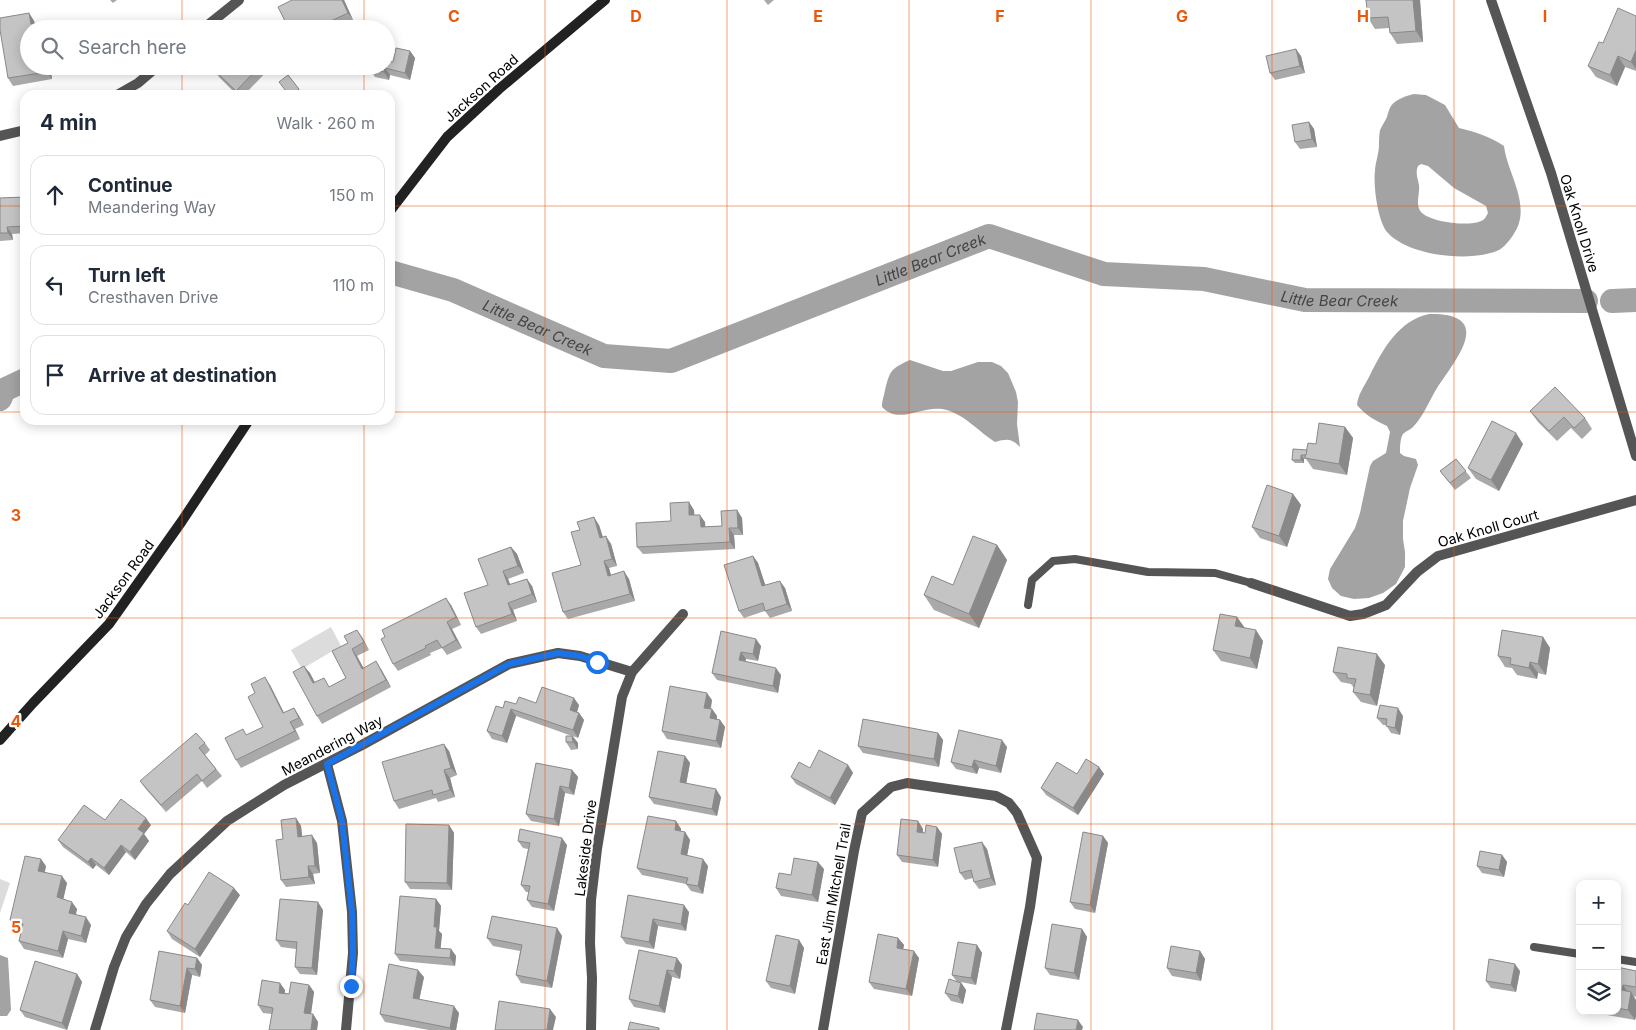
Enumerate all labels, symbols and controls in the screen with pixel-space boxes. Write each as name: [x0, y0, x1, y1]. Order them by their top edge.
text: C: [448, 6, 460, 26]
text: D: [630, 6, 642, 26]
text: E: [813, 6, 823, 26]
text: F: [995, 6, 1005, 26]
text: G: [1176, 6, 1188, 26]
text: H: [1357, 6, 1369, 26]
text: I: [1543, 6, 1547, 26]
search box: [20, 20, 395, 75]
icon: search: [38, 34, 66, 62]
text: Search here: [78, 36, 187, 59]
street label: Jackson Road: [441, 50, 521, 126]
text: 4 min: [40, 110, 97, 135]
text: Walk · 260 m: [277, 113, 375, 133]
street label: Oak Knoll Drive: [1557, 172, 1603, 274]
text: Continue: [88, 174, 173, 197]
icon: ahead: [41, 181, 69, 209]
text: 150 m: [329, 185, 374, 205]
text: Meandering Way: [88, 197, 216, 217]
water label: Little Bear Creek: [872, 228, 989, 289]
text: Turn left: [88, 264, 166, 287]
icon: left: [41, 271, 69, 299]
text: 110 m: [332, 275, 374, 295]
water label: Little Bear Creek: [1279, 286, 1399, 310]
text: Cresthaven Drive: [88, 287, 218, 307]
water label: Little Bear Creek: [480, 295, 596, 360]
icon: arrive: [41, 361, 69, 389]
text: Arrive at destination: [88, 364, 277, 387]
text: 3: [11, 505, 21, 525]
street label: Oak Knoll Court: [1436, 505, 1541, 550]
street label: Jackson Road: [89, 536, 157, 622]
route start: [586, 651, 609, 674]
text: 4: [11, 711, 22, 731]
street label: Meandering Way: [279, 711, 386, 779]
street label: Lakeside Drive: [571, 799, 599, 897]
street label: East Jim Mitchell Trail: [812, 822, 854, 966]
map controls: [1576, 880, 1621, 1015]
button: +: [1576, 880, 1621, 925]
text: 5: [11, 917, 21, 937]
button: −: [1576, 925, 1621, 970]
button: layers: [1576, 970, 1621, 1015]
route end: [340, 975, 363, 998]

